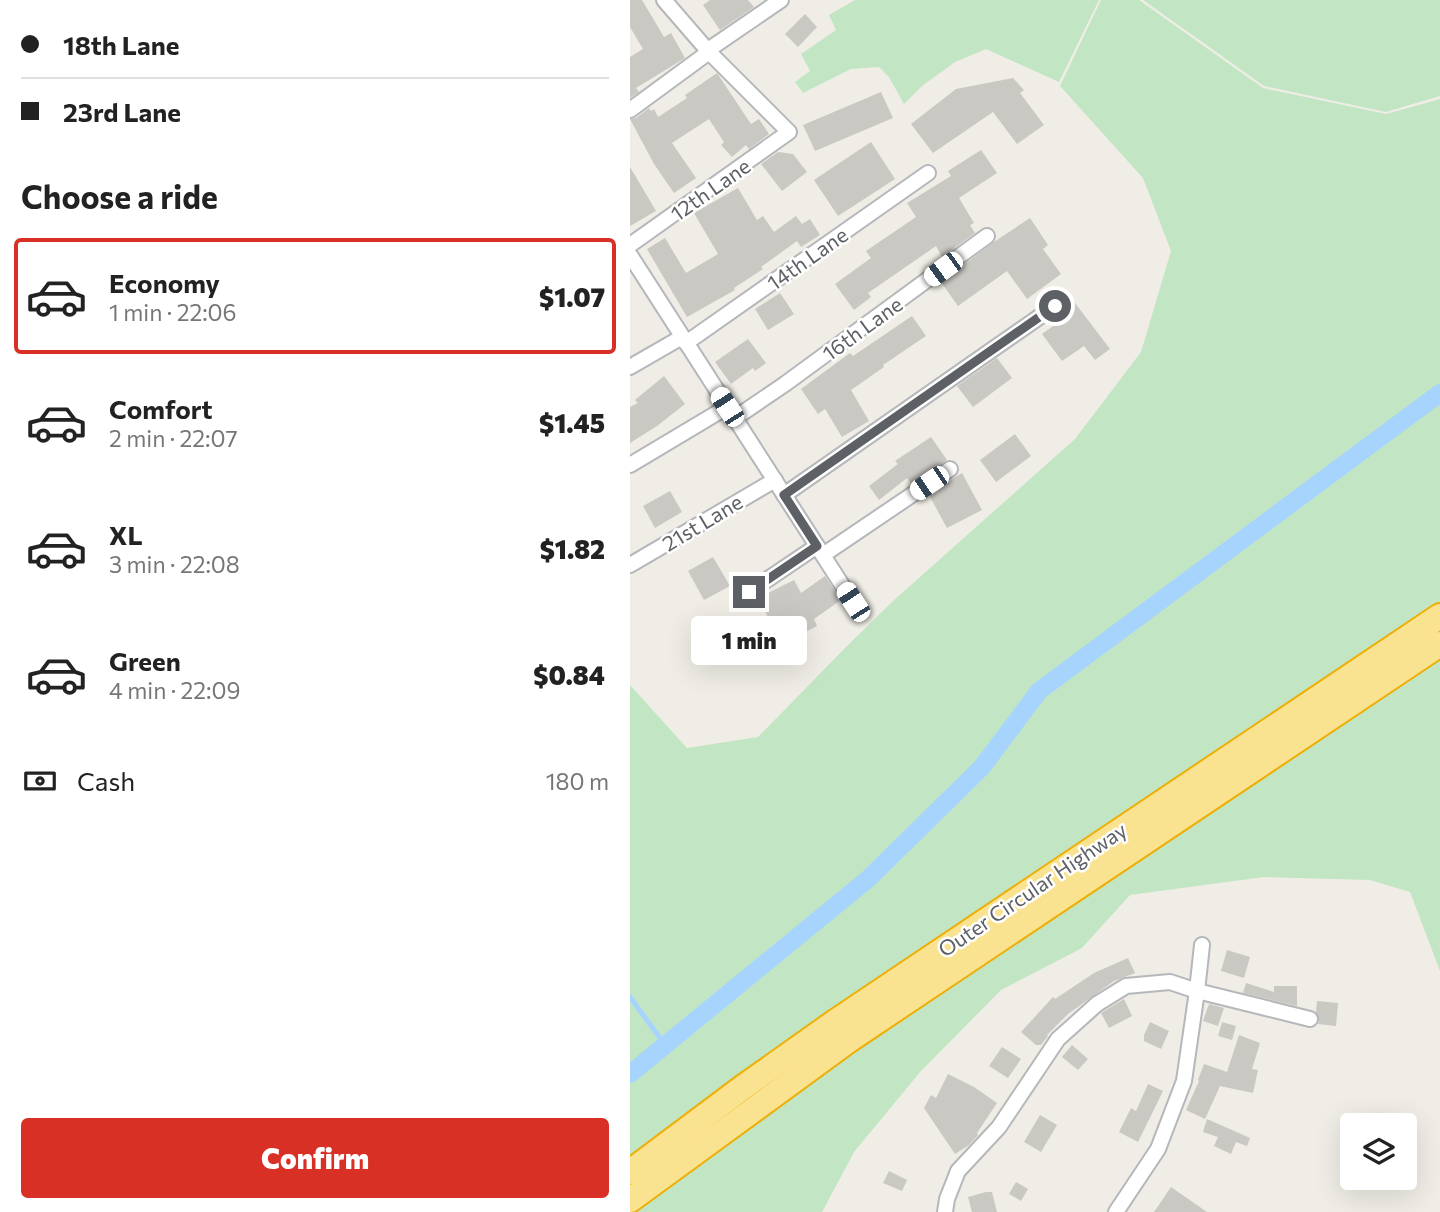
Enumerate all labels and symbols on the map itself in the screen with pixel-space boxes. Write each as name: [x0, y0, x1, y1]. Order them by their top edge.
street label: 12th Lane: [665, 153, 755, 225]
street label: 14th Lane: [762, 221, 852, 295]
car: [920, 248, 967, 290]
route start: [1039, 290, 1071, 322]
street label: 16th Lane: [817, 291, 907, 365]
car: [707, 384, 748, 430]
car: [906, 463, 953, 503]
street label: 21st Lane: [657, 488, 747, 556]
route end: [733, 576, 765, 608]
car: [833, 579, 874, 625]
callout: 1 min: [691, 616, 807, 666]
street label: Outer Circular Highway: [933, 816, 1131, 961]

